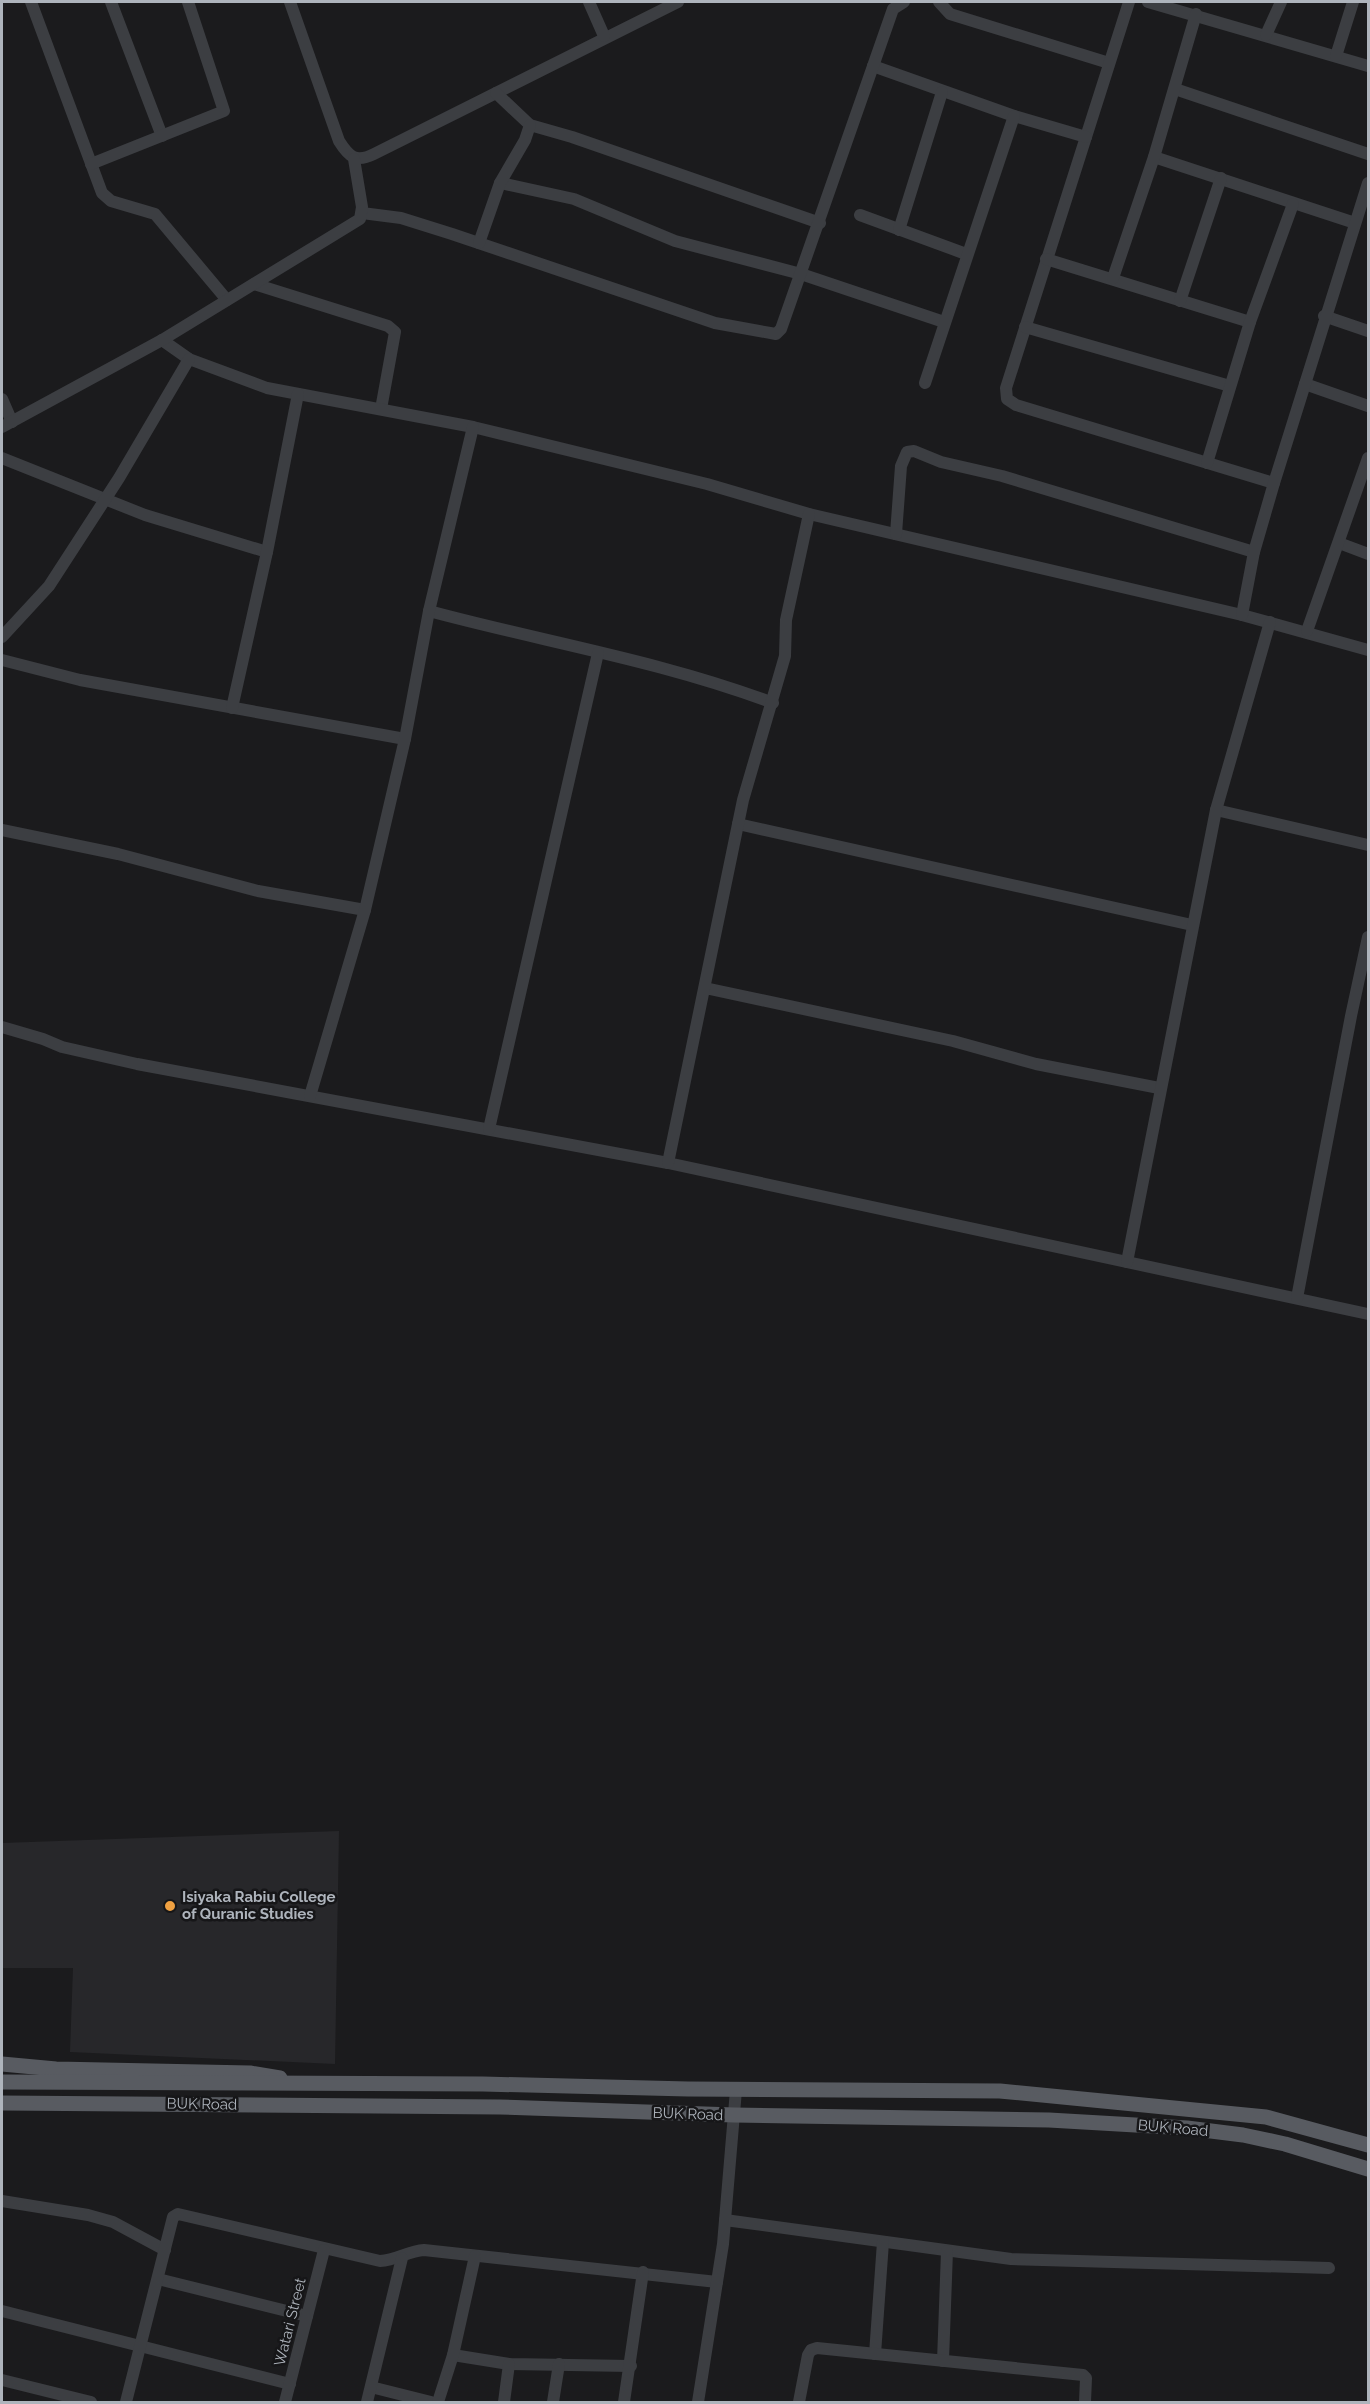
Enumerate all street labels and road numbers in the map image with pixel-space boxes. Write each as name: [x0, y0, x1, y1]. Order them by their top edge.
street label: BUK Road: [167, 2094, 237, 2114]
street label: BUK Road: [652, 2104, 724, 2124]
street label: BUK Road: [1137, 2116, 1209, 2140]
street label: Watari Street: [270, 2276, 310, 2368]

